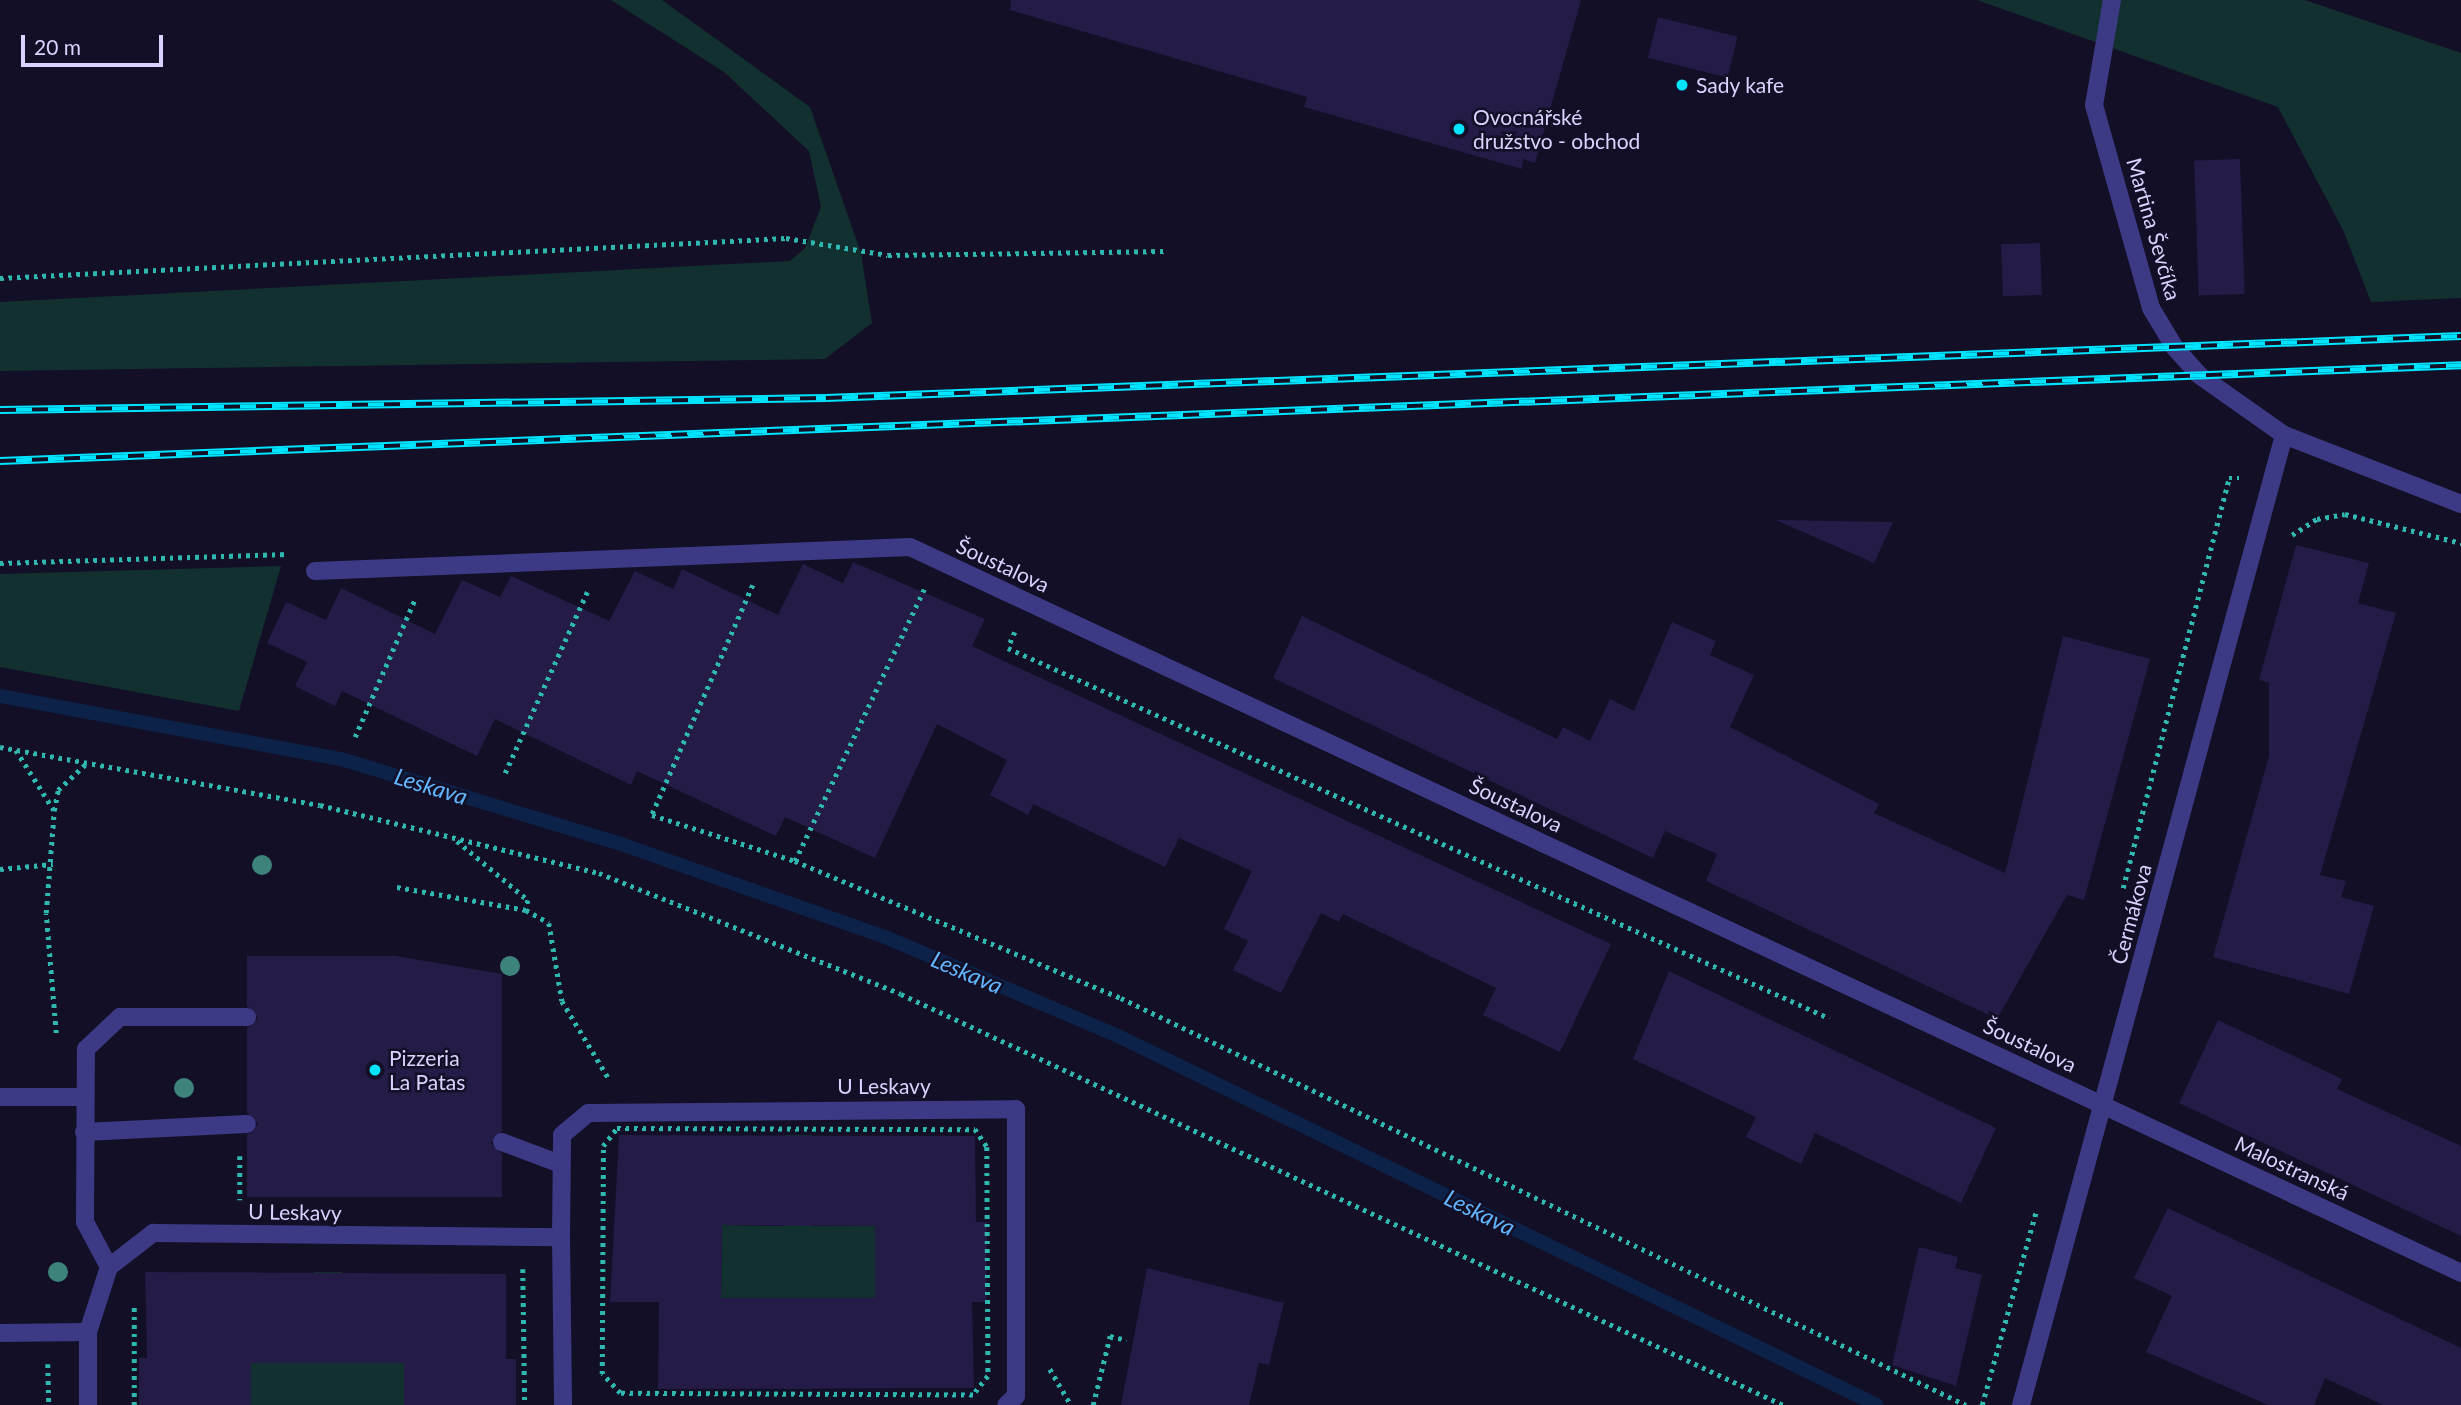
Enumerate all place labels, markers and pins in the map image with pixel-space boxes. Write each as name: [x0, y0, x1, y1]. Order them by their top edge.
place label: Sady kafe: [1696, 72, 1785, 98]
marker: Sady kafe: [1674, 77, 1690, 93]
place label: Ovocnářské družstvo - obchod: [1473, 104, 1640, 154]
marker: Ovocnářské družstvo - obchod: [1451, 121, 1467, 137]
place label: Pizzeria La Patas: [389, 1045, 465, 1095]
marker: Pizzeria La Patas: [367, 1062, 383, 1078]

